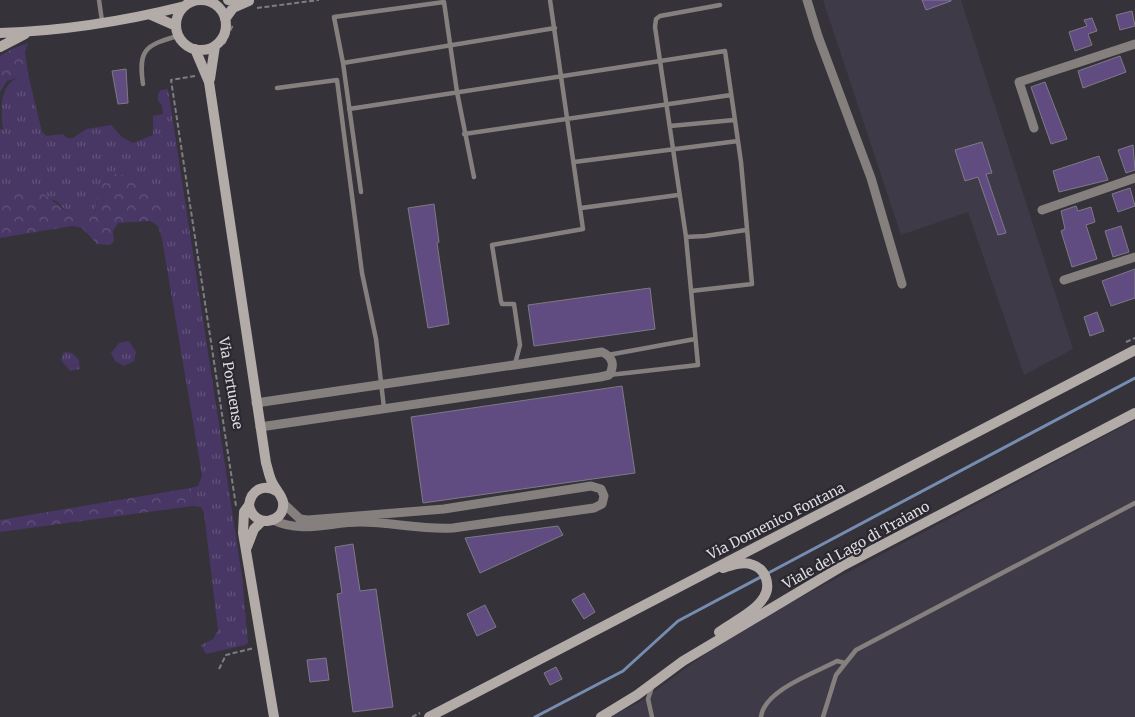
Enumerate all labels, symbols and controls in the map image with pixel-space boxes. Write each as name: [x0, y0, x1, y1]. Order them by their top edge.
street label: Via Portuense: [215, 335, 247, 430]
street label: Via Domenico Fontana: [703, 478, 848, 564]
street label: Viale del Lago di Traiano: [778, 497, 933, 593]

